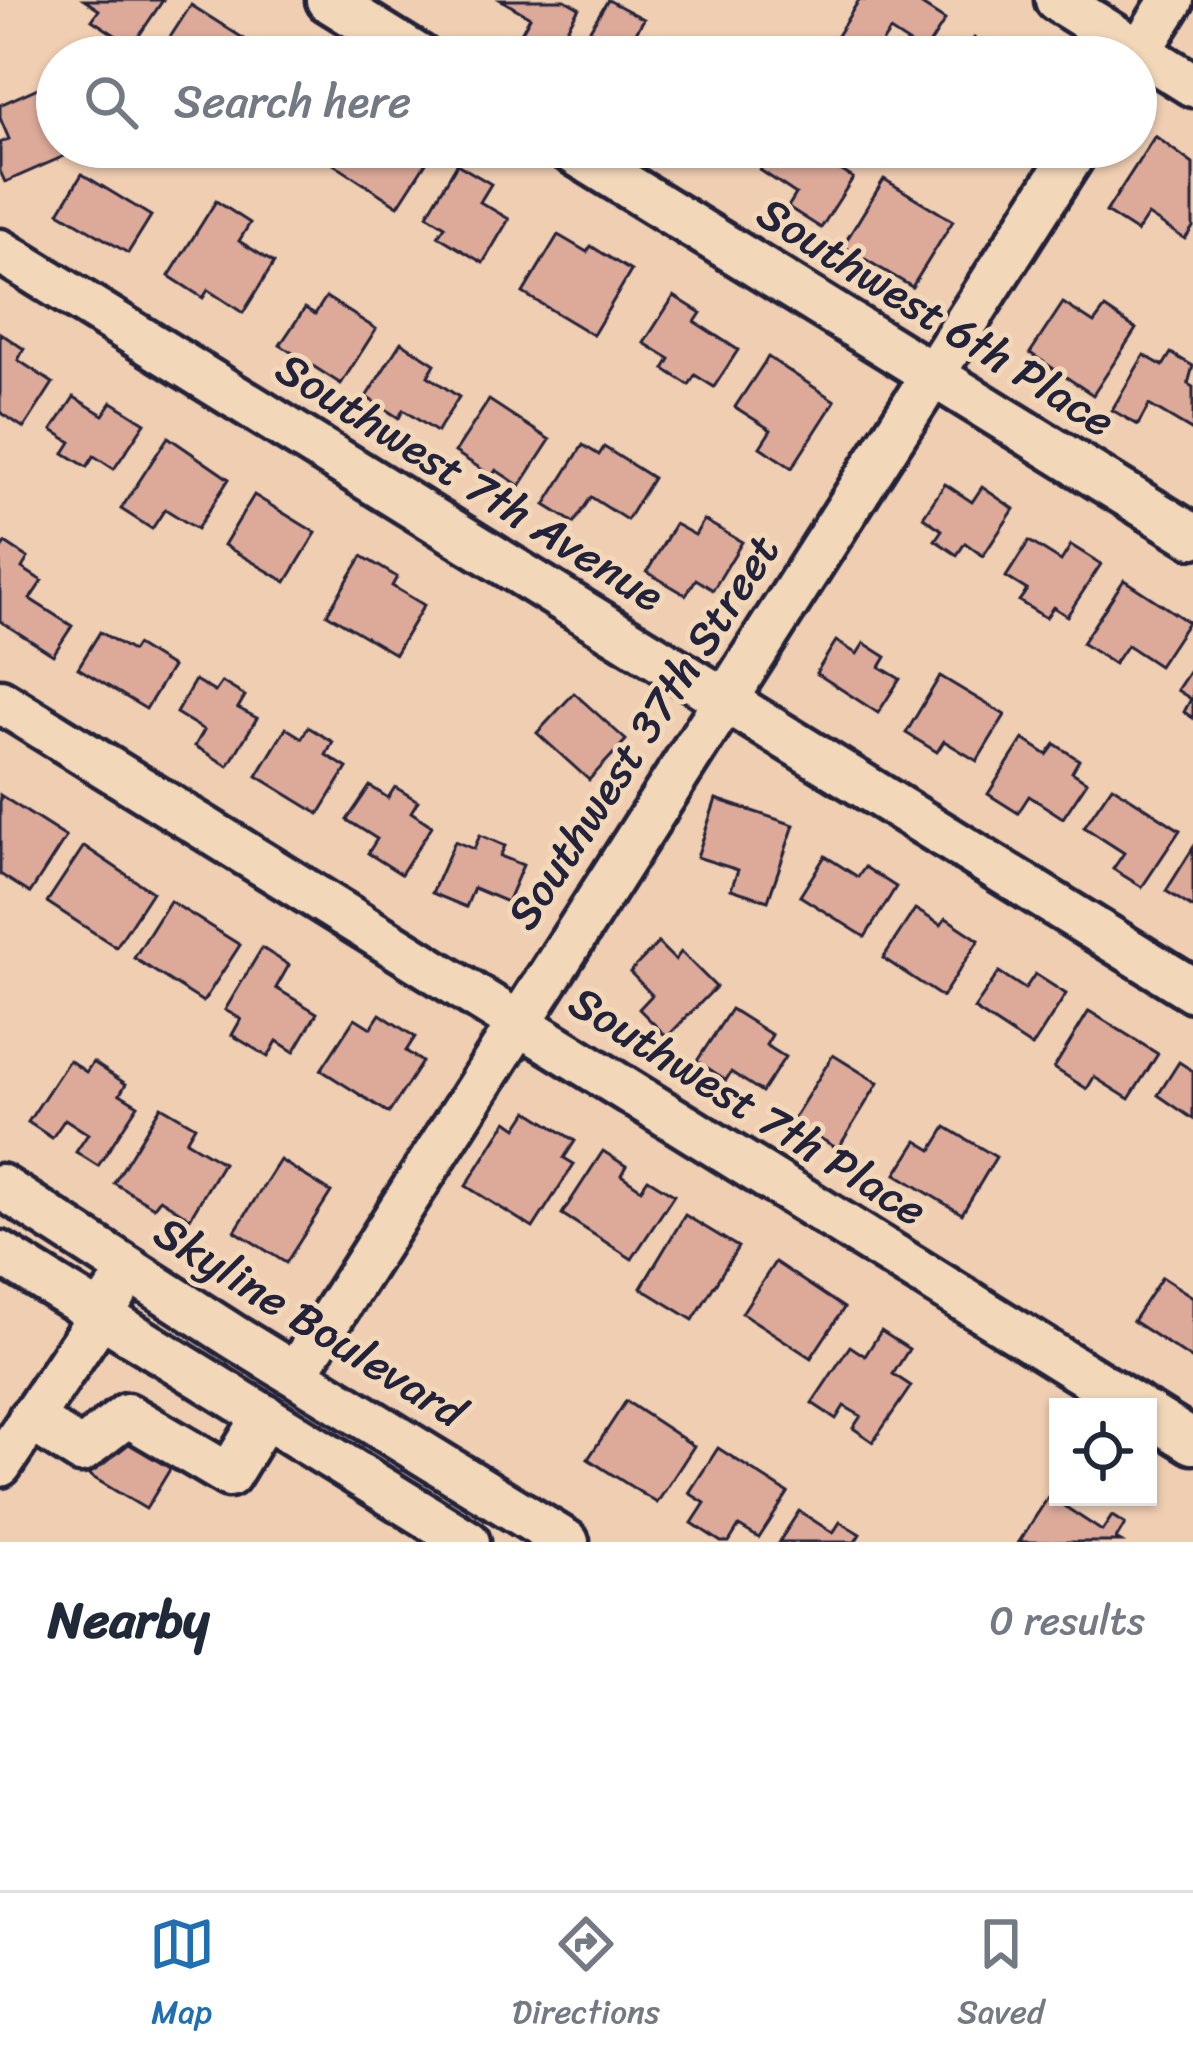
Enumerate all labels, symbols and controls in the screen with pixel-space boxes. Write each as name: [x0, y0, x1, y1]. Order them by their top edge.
search box: [36, 36, 1157, 168]
text: Search here: [174, 62, 411, 142]
icon: search: [78, 69, 144, 135]
street label: Southwest 6th Place: [741, 174, 1131, 460]
street label: Southwest 7th Avenue: [260, 330, 680, 634]
street label: Southwest 37th Street: [484, 518, 802, 946]
street label: Southwest 7th Place: [553, 963, 943, 1249]
street label: Skyline Boulevard: [138, 1194, 485, 1452]
map controls: [1049, 1398, 1157, 1506]
button: locate: [1049, 1398, 1157, 1506]
text: Nearby: [48, 1575, 209, 1665]
text: 0 results: [989, 1586, 1145, 1655]
tab: Map: [149, 1911, 215, 2041]
tab: Directions: [512, 1911, 660, 2041]
tab: Saved: [957, 1911, 1044, 2041]

